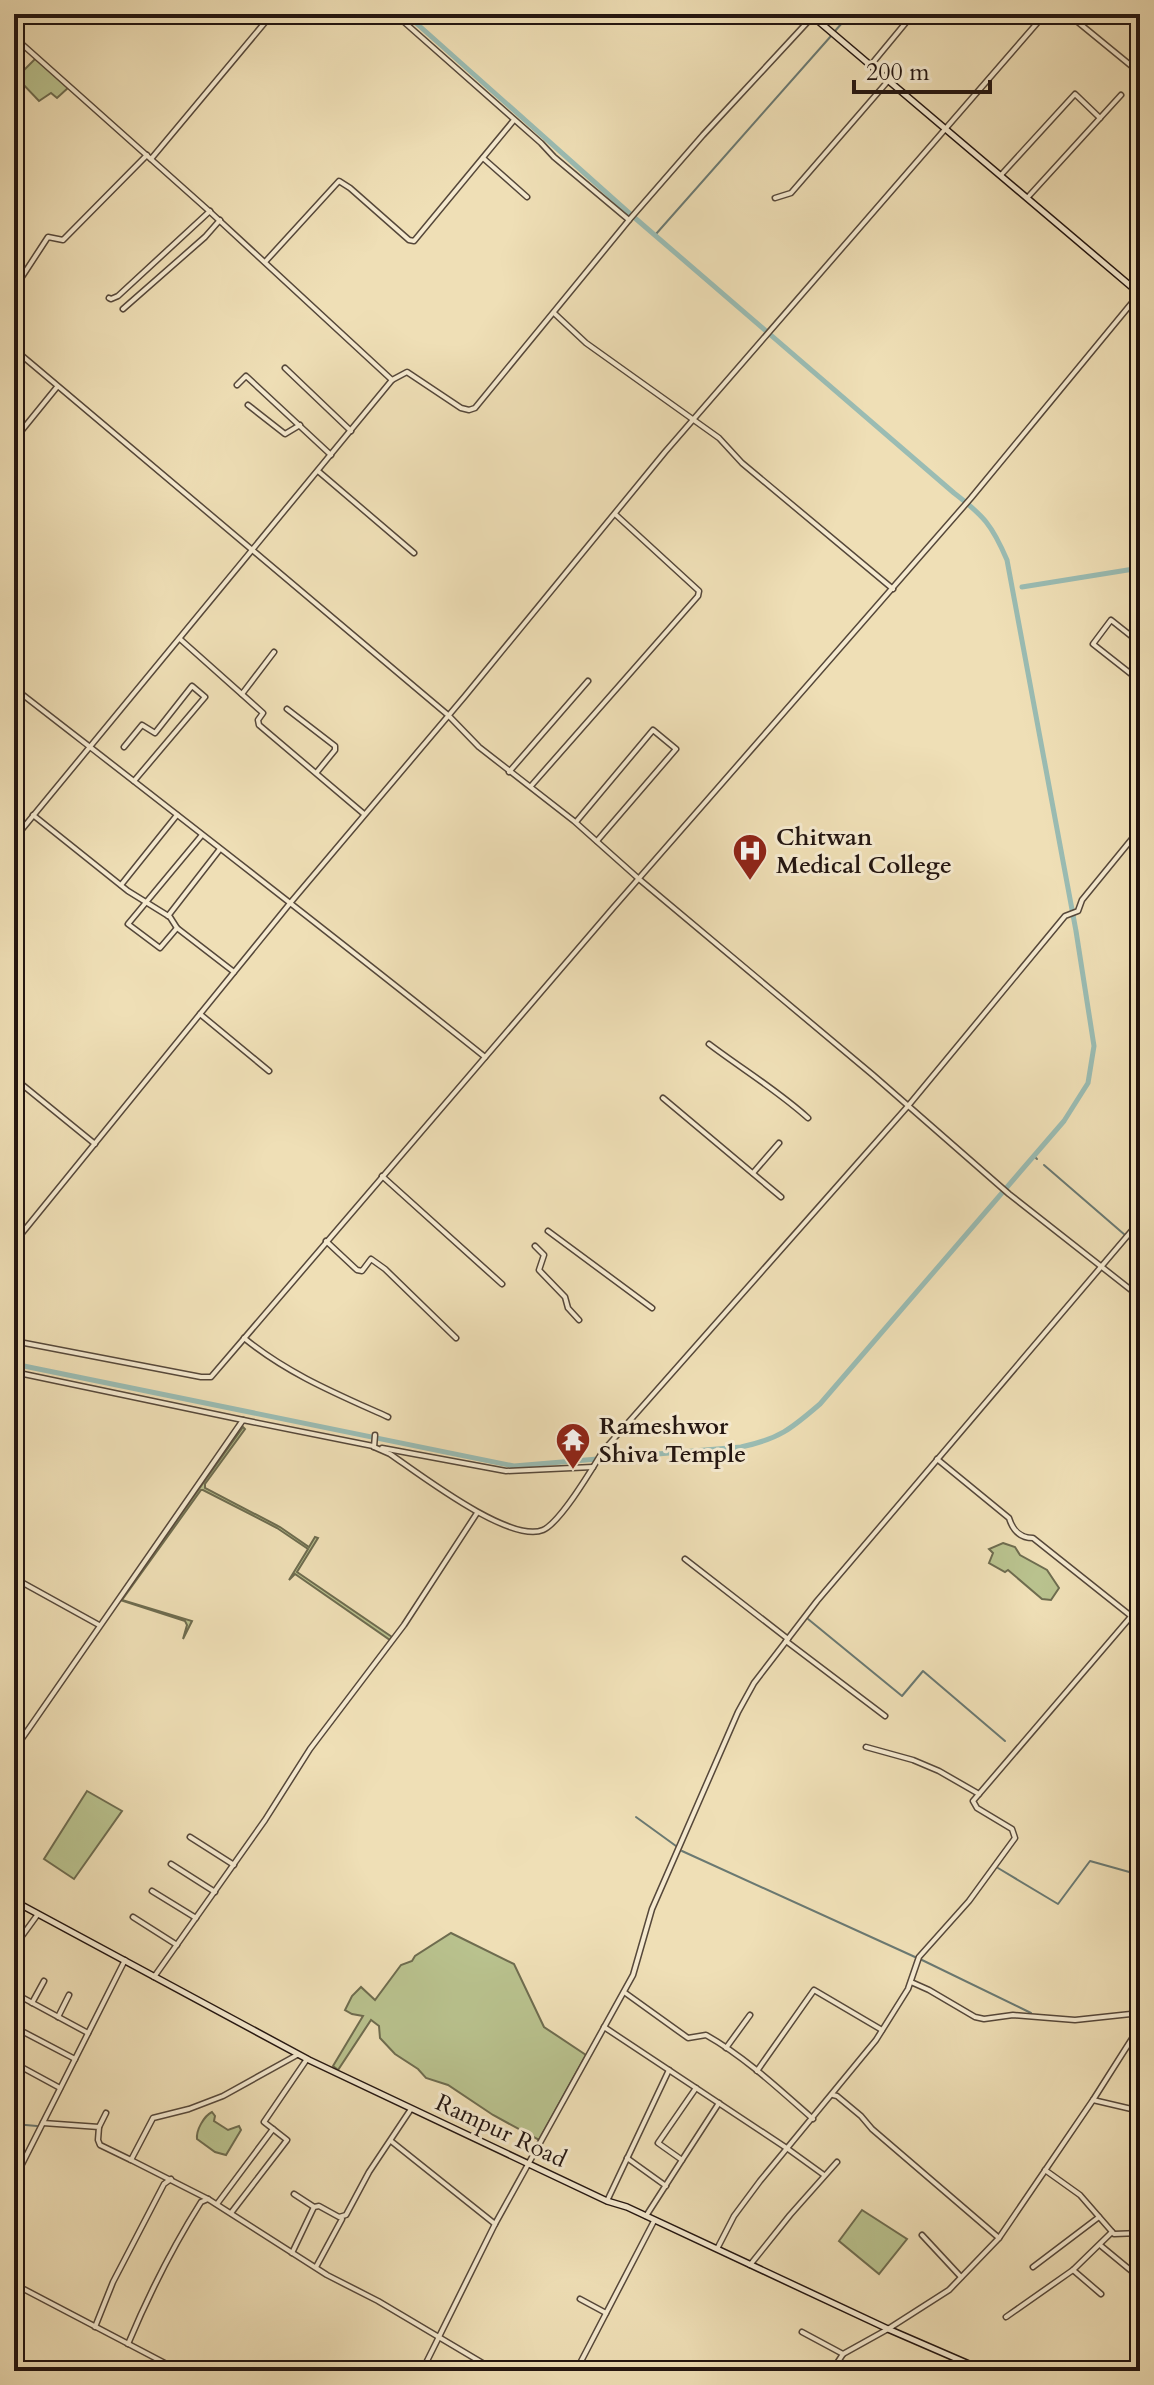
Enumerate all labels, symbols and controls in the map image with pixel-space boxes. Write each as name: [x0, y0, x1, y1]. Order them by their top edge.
scale bar: [854, 44, 990, 94]
text: 200 m: [866, 56, 930, 89]
place label: Chitwan Medical College: [776, 821, 952, 882]
hospital icon: Chitwan Medical College: [731, 832, 769, 882]
place label: Rameshwor Shiva Temple: [599, 1410, 746, 1471]
temple icon: Rameshwor Shiva Temple: [554, 1421, 592, 1471]
street label: Rampur Road: [430, 2086, 572, 2176]

